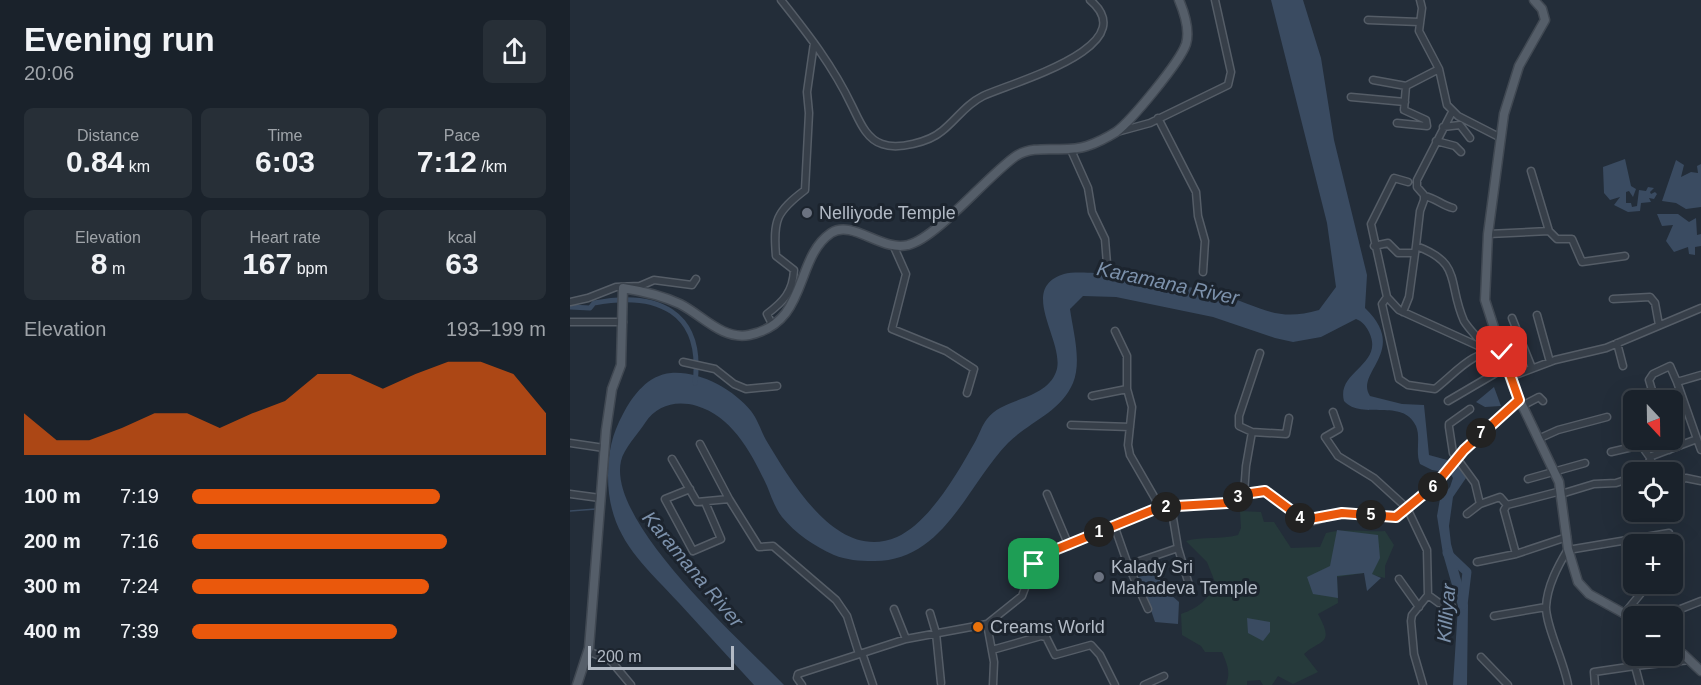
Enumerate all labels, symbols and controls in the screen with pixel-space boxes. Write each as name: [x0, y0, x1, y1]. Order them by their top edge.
button: share: [483, 20, 546, 83]
text: Evening run: [24, 21, 215, 58]
text: 20:06: [24, 62, 74, 84]
text: Distance: [77, 127, 139, 144]
text: Time: [268, 127, 302, 144]
text: Pace: [444, 127, 480, 144]
text: 0.84: [66, 145, 124, 178]
text: 6:03: [255, 145, 315, 178]
text: 7:12: [417, 145, 477, 178]
text: km: [124, 158, 150, 175]
text: /km: [477, 158, 507, 175]
place label: Nelliyode Temple: [819, 203, 956, 223]
marker: Nelliyode Temple: [800, 206, 814, 220]
text: Elevation: [75, 229, 141, 246]
text: Heart rate: [249, 229, 321, 246]
text: kcal: [448, 229, 476, 246]
text: 8: [91, 247, 107, 280]
text: 167: [242, 247, 292, 280]
text: 63: [445, 247, 479, 280]
water label: Karamana River: [1095, 257, 1242, 309]
text: m: [107, 260, 125, 277]
text: bpm: [292, 260, 328, 277]
text: Elevation: [24, 318, 106, 340]
text: 193–199 m: [446, 318, 546, 340]
pin: [1476, 326, 1527, 377]
icon: check: [1485, 335, 1518, 368]
north arrow: [1623, 390, 1683, 450]
map controls: [1623, 390, 1683, 666]
pin: 7: [1466, 418, 1496, 448]
text: 7: [1477, 424, 1485, 441]
button: locate: [1623, 462, 1683, 522]
pin: 6: [1418, 472, 1448, 502]
text: 6: [1429, 478, 1437, 495]
pin: 3: [1223, 482, 1253, 512]
text: 100 m: [24, 485, 81, 507]
text: 7:19: [120, 485, 159, 507]
text: 3: [1234, 488, 1242, 505]
pin: 2: [1151, 492, 1181, 522]
text: 2: [1162, 498, 1170, 515]
pin: 5: [1356, 500, 1386, 530]
pin: 4: [1285, 503, 1315, 533]
text: 5: [1367, 506, 1375, 523]
water label: Karamana River: [638, 507, 749, 632]
text: 4: [1296, 509, 1304, 526]
pin: 1: [1084, 517, 1114, 547]
text: 1: [1095, 523, 1103, 540]
text: 200 m: [24, 530, 81, 552]
text: 7:16: [120, 530, 159, 552]
button: +: [1623, 534, 1683, 594]
pin: [1008, 538, 1059, 589]
icon: arrive: [1017, 547, 1050, 580]
place label: Kalady Sri Mahadeva Temple: [1111, 557, 1258, 598]
marker: Kalady Sri Mahadeva Temple: [1092, 570, 1106, 584]
text: 300 m: [24, 575, 81, 597]
text: 7:24: [120, 575, 159, 597]
water label: Killiyar: [1432, 581, 1460, 643]
button: −: [1623, 606, 1683, 666]
place label: Creams World: [990, 617, 1105, 637]
text: 400 m: [24, 620, 81, 642]
text: 7:39: [120, 620, 159, 642]
marker: Creams World: [971, 620, 985, 634]
scale bar: [588, 643, 734, 670]
text: 200 m: [597, 648, 641, 665]

